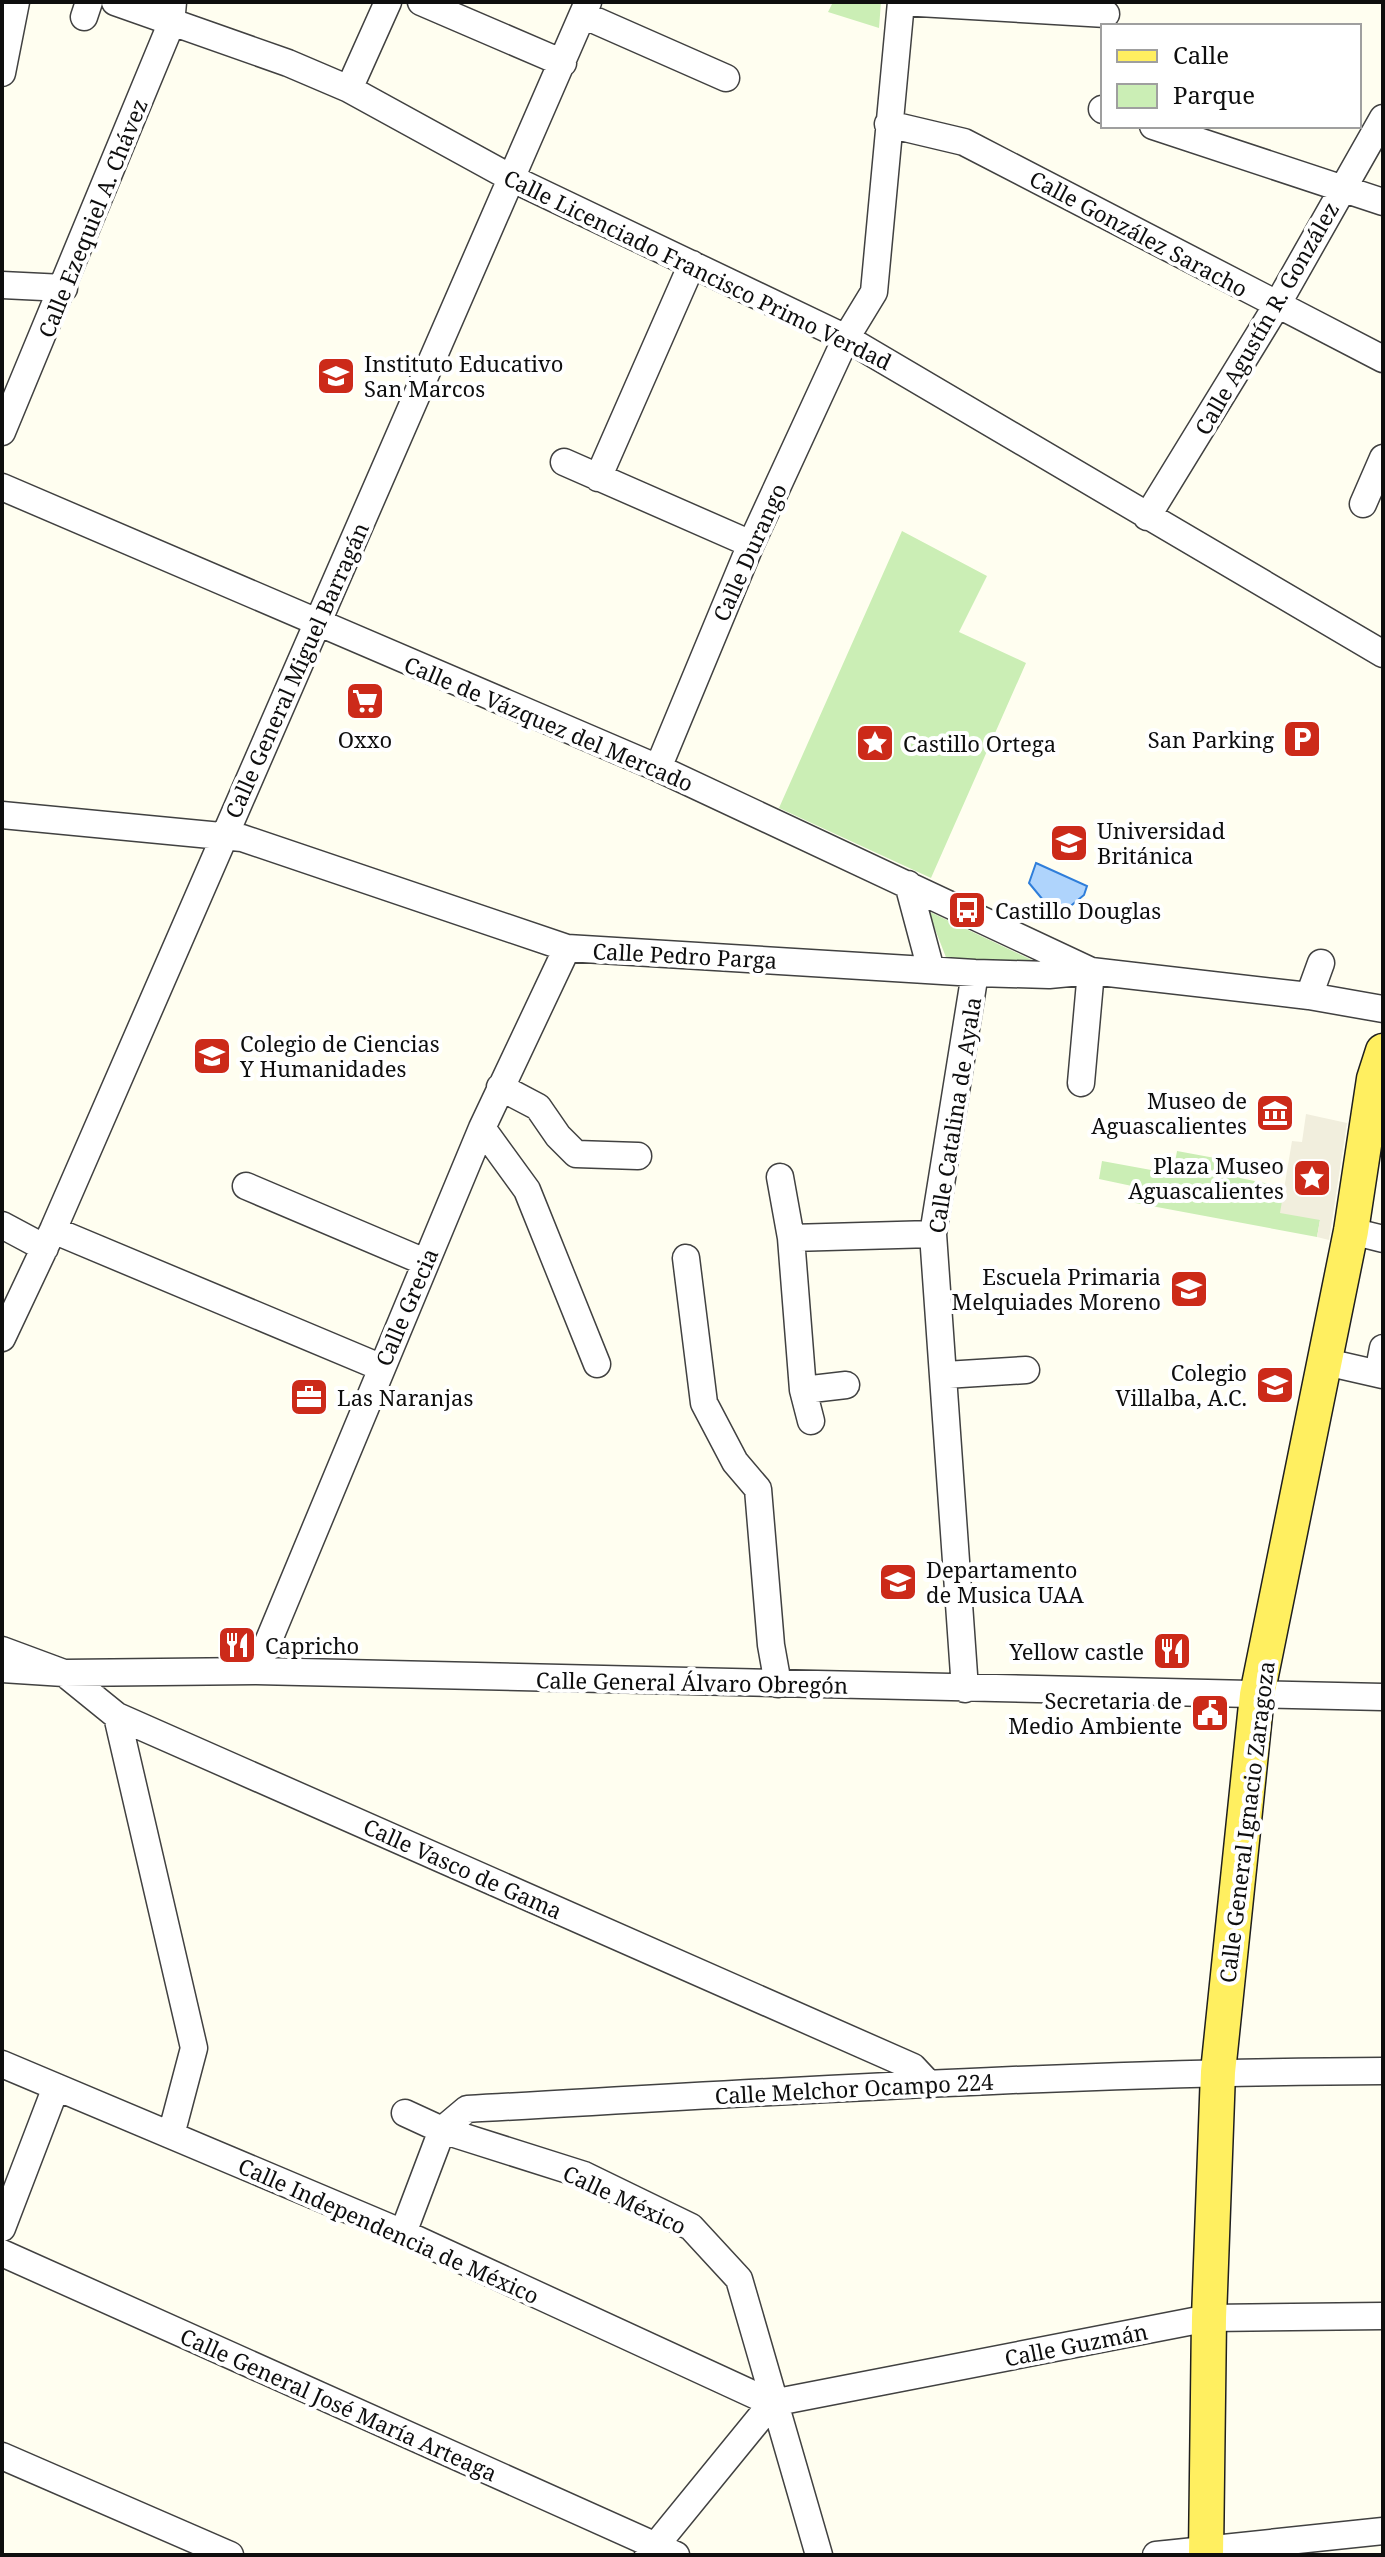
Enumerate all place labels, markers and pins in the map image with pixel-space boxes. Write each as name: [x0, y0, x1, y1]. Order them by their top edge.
place label: Instituto Educativo San Marcos: [364, 348, 563, 403]
school or university icon: Instituto Educativo San Marcos: [315, 355, 357, 397]
supermarket icon: Oxxo: [344, 680, 386, 722]
parking icon: San Parking: [1281, 718, 1323, 760]
place icon: Castillo Ortega: [854, 722, 896, 764]
place label: Oxxo: [338, 724, 392, 754]
place label: San Parking: [1148, 724, 1274, 754]
place label: Castillo Ortega: [903, 728, 1056, 758]
place label: Universidad Británica: [1097, 815, 1226, 870]
school or university icon: Universidad Británica: [1048, 822, 1090, 864]
bus stop icon: Castillo Douglas: [946, 889, 988, 931]
place label: Castillo Douglas: [995, 895, 1161, 925]
place label: Colegio de Ciencias Y Humanidades: [239, 1028, 440, 1083]
school or university icon: Colegio de Ciencias Y Humanidades: [191, 1035, 233, 1077]
place label: Museo de Aguascalientes: [1091, 1085, 1247, 1140]
museum icon: Museo de Aguascalientes: [1254, 1092, 1296, 1134]
place label: Plaza Museo Aguascalientes: [1128, 1150, 1284, 1205]
place icon: Plaza Museo Aguascalientes: [1291, 1157, 1333, 1199]
place label: Escuela Primaria Melquiades Moreno: [952, 1261, 1161, 1316]
school or university icon: Escuela Primaria Melquiades Moreno: [1168, 1268, 1210, 1310]
place label: Colegio Villalba, A.C.: [1116, 1357, 1247, 1412]
school or university icon: Colegio Villalba, A.C.: [1254, 1364, 1296, 1406]
office icon: Las Naranjas: [288, 1376, 330, 1418]
place label: Las Naranjas: [337, 1382, 473, 1412]
place label: Departamento de Musica UAA: [926, 1554, 1084, 1609]
school or university icon: Departamento de Musica UAA: [877, 1561, 919, 1603]
restaurant icon: Capricho: [216, 1624, 258, 1666]
place label: Capricho: [265, 1630, 359, 1660]
restaurant icon: Yellow castle: [1151, 1630, 1193, 1672]
place label: Yellow castle: [1009, 1636, 1144, 1666]
place label: Secretaria de Medio Ambiente: [1008, 1685, 1182, 1740]
public building icon: Secretaria de Medio Ambiente: [1189, 1692, 1231, 1734]

